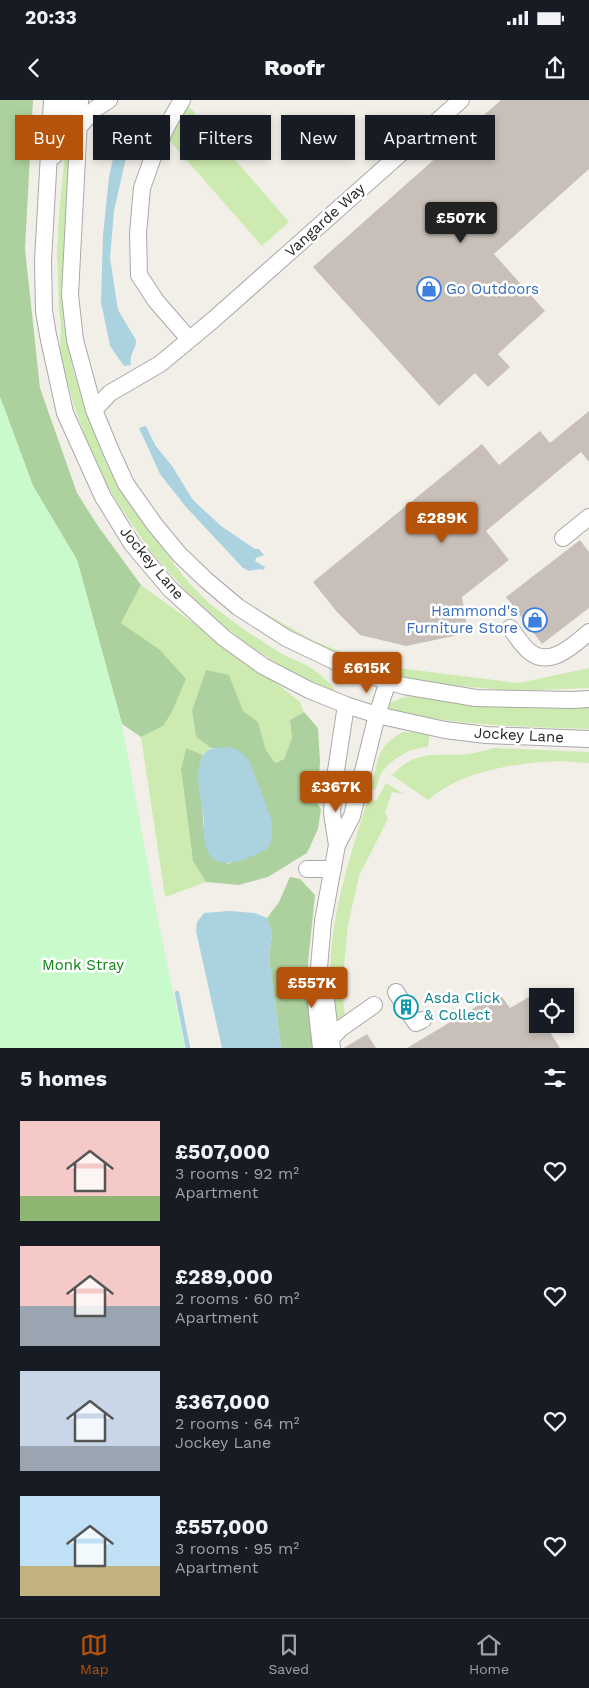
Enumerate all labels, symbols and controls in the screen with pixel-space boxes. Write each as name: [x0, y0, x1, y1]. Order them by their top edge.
text: 20:33: [25, 6, 77, 29]
icon: back: [20, 54, 48, 82]
icon: share: [541, 54, 569, 82]
text: Roofr: [264, 55, 325, 80]
chip: Buy: [15, 115, 83, 160]
chip: Rent: [93, 115, 170, 160]
chip: Filters: [180, 115, 271, 160]
chip: New: [281, 115, 355, 160]
chip: Apartment: [365, 115, 495, 160]
street label: Vangarde Way: [281, 179, 369, 261]
pin: £507K: [426, 202, 496, 244]
text: £507K: [436, 208, 486, 227]
shop icon: Go Outdoors: [416, 276, 442, 302]
place label: Go Outdoors: [446, 280, 539, 298]
pin: £289K: [407, 502, 477, 544]
text: £289K: [417, 508, 467, 527]
street label: Jockey Lane: [116, 523, 188, 603]
place label: Hammond's Furniture Store: [406, 602, 518, 637]
shop icon: Hammond's Furniture Store: [522, 607, 548, 633]
pin: £615K: [332, 652, 402, 694]
text: £615K: [344, 658, 390, 677]
street label: Jockey Lane: [473, 724, 565, 746]
pin: £367K: [301, 770, 371, 813]
text: £367K: [311, 777, 361, 796]
park label: Monk Stray: [42, 956, 124, 974]
pin: £557K: [277, 966, 347, 1009]
text: £557K: [288, 973, 336, 992]
map controls: [529, 988, 574, 1033]
button: locate: [529, 988, 574, 1033]
place label: Asda Click & Collect: [424, 989, 501, 1024]
building icon: Asda Click & Collect: [393, 994, 419, 1020]
icon: filters: [541, 1064, 569, 1092]
text: 5 homes: [20, 1066, 107, 1091]
text: £507,000: [175, 1139, 270, 1164]
icon: home: [60, 1141, 120, 1201]
icon: heart: [541, 1157, 569, 1185]
text: 3 rooms · 92 m²: [175, 1164, 299, 1183]
text: Apartment: [175, 1183, 258, 1202]
text: £289,000: [175, 1264, 273, 1289]
icon: home: [60, 1266, 120, 1326]
icon: heart: [541, 1282, 569, 1310]
text: 2 rooms · 60 m²: [175, 1289, 300, 1308]
text: Apartment: [175, 1308, 258, 1327]
text: £367,000: [175, 1389, 270, 1414]
icon: home: [60, 1391, 120, 1451]
icon: heart: [541, 1407, 569, 1435]
text: 2 rooms · 64 m²: [175, 1414, 300, 1433]
text: Jockey Lane: [175, 1433, 271, 1452]
text: £557,000: [175, 1514, 269, 1539]
icon: home: [60, 1516, 120, 1576]
icon: heart: [541, 1532, 569, 1560]
text: 3 rooms · 95 m²: [175, 1539, 299, 1558]
text: Apartment: [175, 1558, 258, 1577]
tab: Map: [80, 1631, 109, 1677]
tab: Saved: [268, 1631, 309, 1677]
tab: Home: [469, 1631, 509, 1677]

